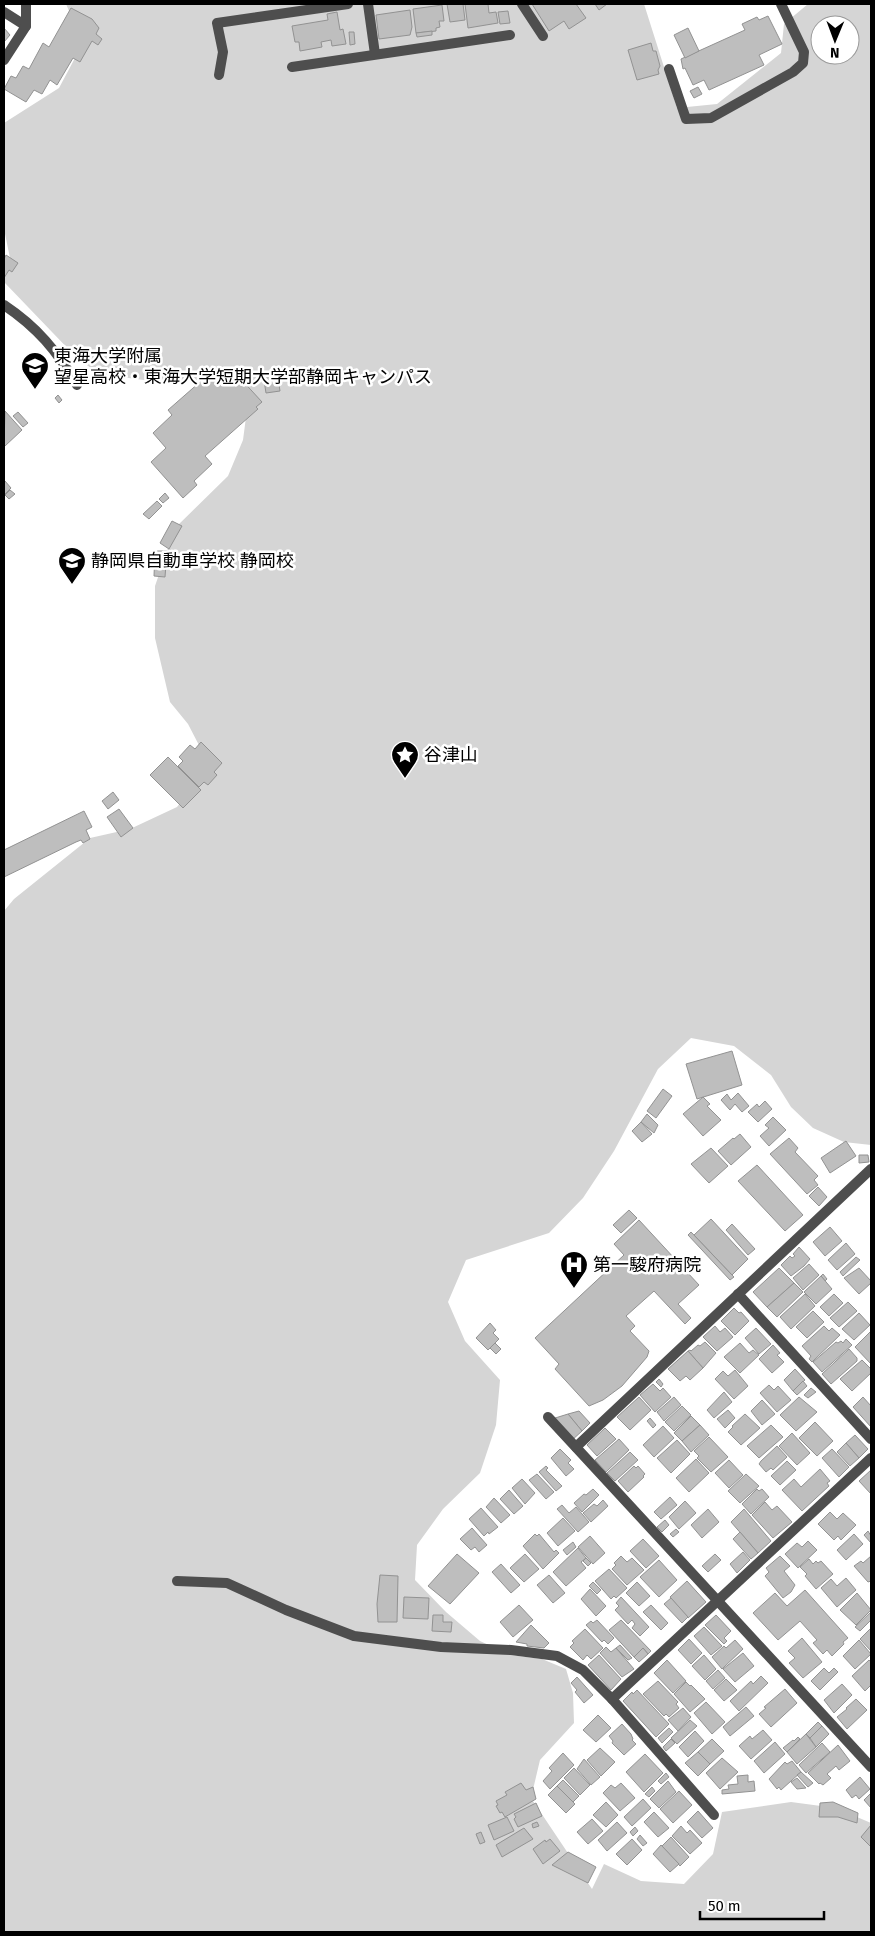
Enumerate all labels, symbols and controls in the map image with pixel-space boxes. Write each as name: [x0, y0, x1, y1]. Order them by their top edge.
north arrow: [810, 15, 860, 65]
text: N: [830, 44, 840, 61]
place label: 東海大学附属 望星高校・東海大学短期大学部静岡キャンパス: [54, 345, 432, 388]
school or university icon: 東海大学附属 望星高校・東海大学短期大学部静岡キャンパス: [20, 351, 50, 390]
school or university icon: 静岡県自動車学校 静岡校: [57, 546, 87, 585]
place label: 静岡県自動車学校 静岡校: [91, 550, 294, 572]
place icon: 谷津山: [390, 740, 420, 779]
place label: 谷津山: [424, 744, 478, 766]
hospital icon: 第一駿府病院: [559, 1250, 589, 1289]
place label: 第一駿府病院: [593, 1254, 701, 1276]
scale bar: [700, 1888, 824, 1920]
text: 50 m: [708, 1897, 741, 1915]

